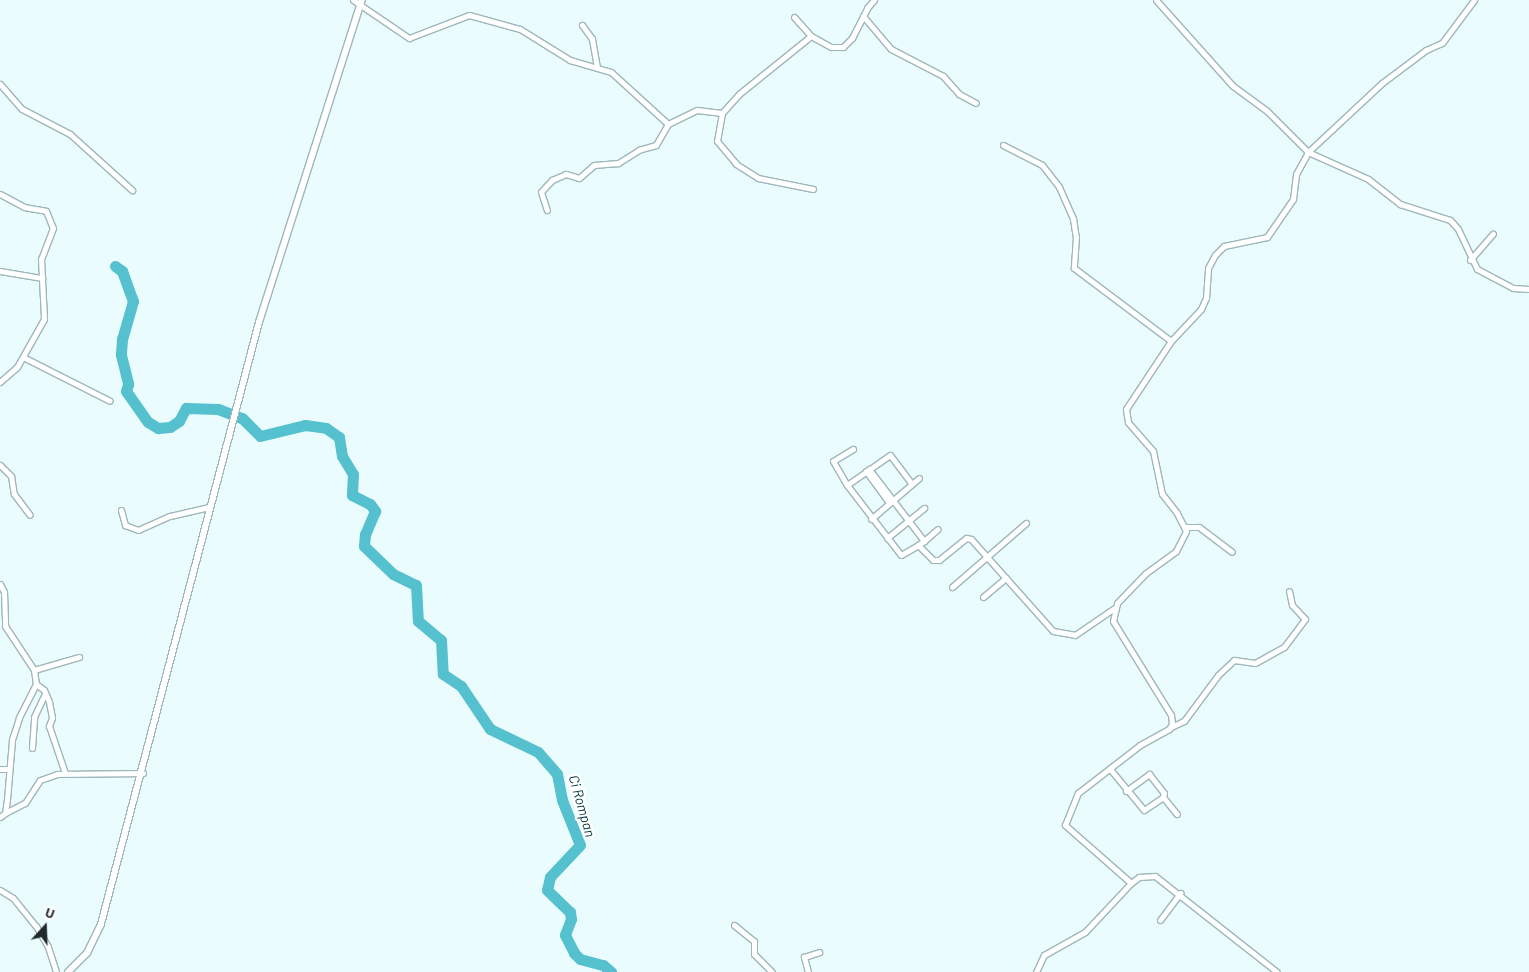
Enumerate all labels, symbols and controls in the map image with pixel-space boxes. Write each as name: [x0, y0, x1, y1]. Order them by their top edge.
water label: Ci Rompan: [565, 773, 599, 839]
north arrow: [20, 902, 70, 952]
text: U: [43, 903, 57, 922]

